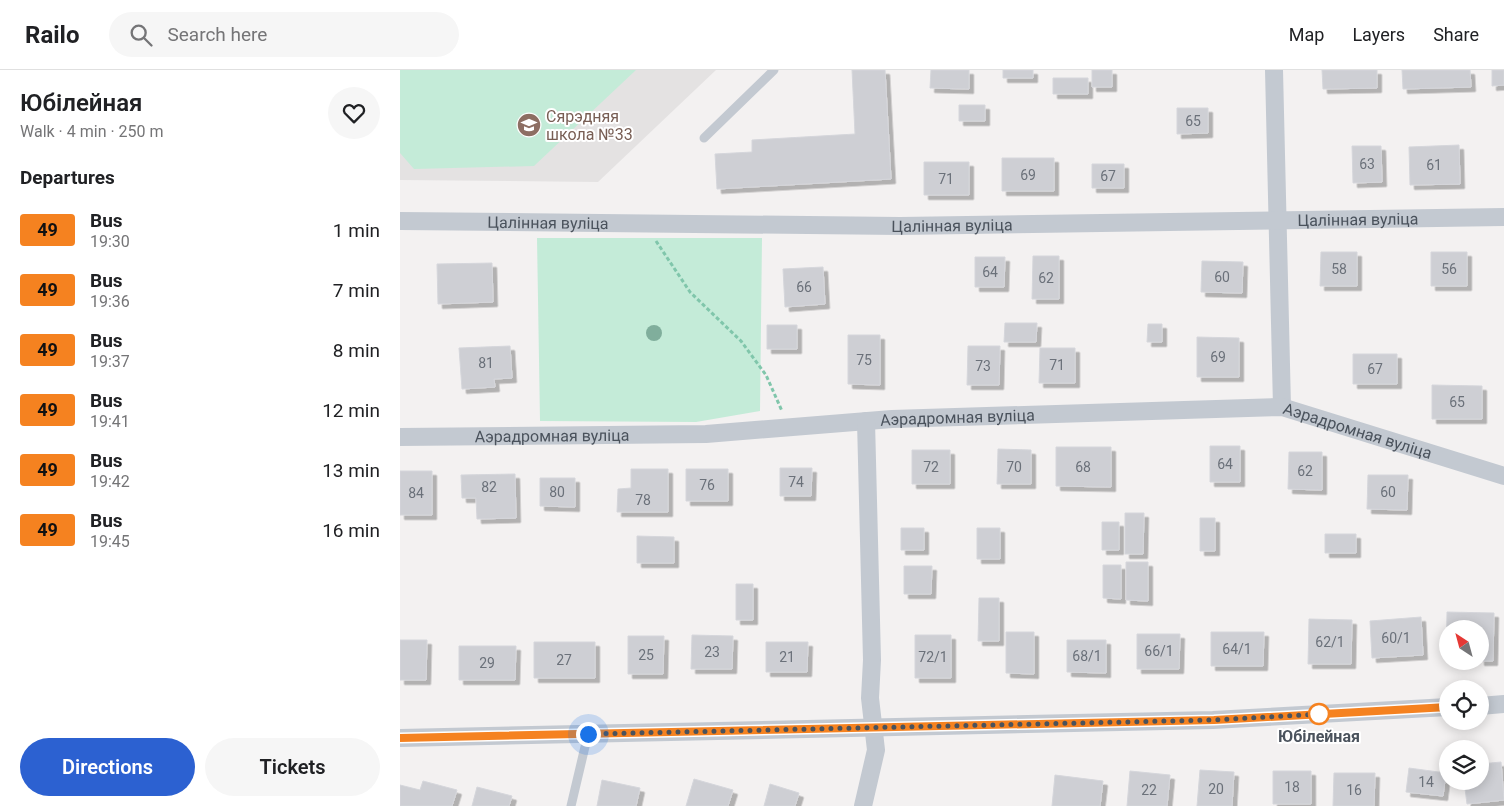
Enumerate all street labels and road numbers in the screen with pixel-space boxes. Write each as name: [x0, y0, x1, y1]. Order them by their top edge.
street label: Цалінная вуліца: [1297, 209, 1419, 230]
street label: Цалінная вуліца: [487, 212, 609, 233]
street label: Цалінная вуліца: [891, 215, 1013, 236]
street label: Аэрадромная вуліца: [1281, 398, 1434, 463]
street label: Аэрадромная вуліца: [879, 405, 1035, 429]
street label: Аэрадромная вуліца: [475, 425, 629, 446]

